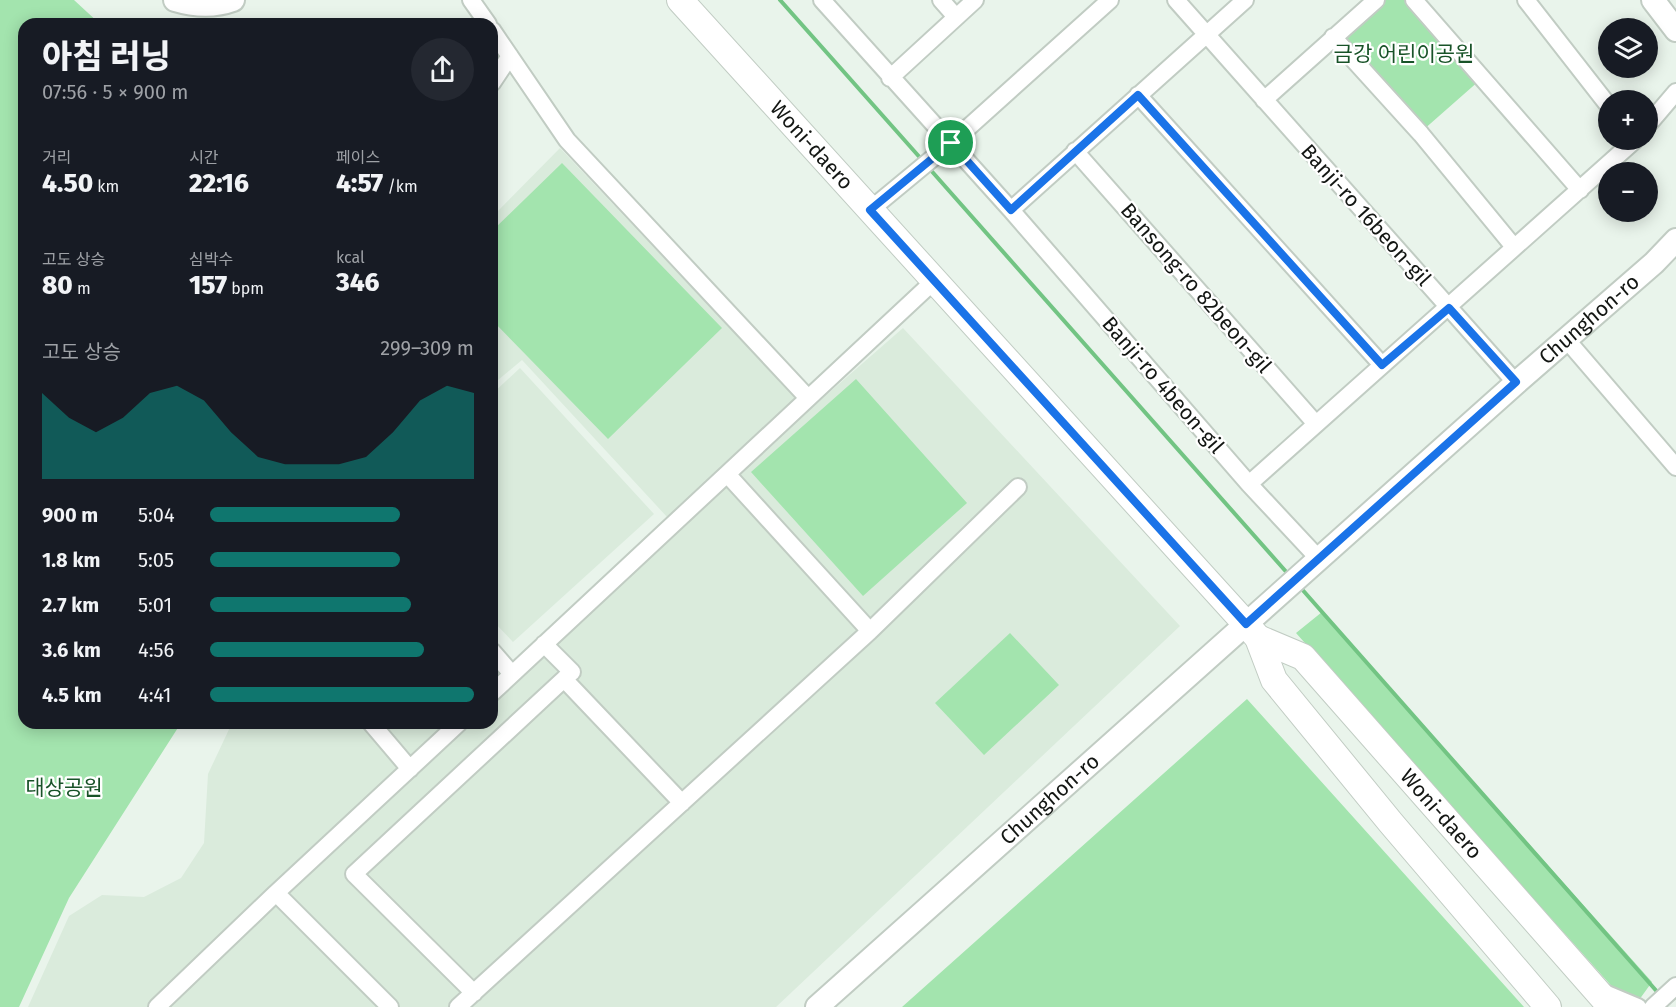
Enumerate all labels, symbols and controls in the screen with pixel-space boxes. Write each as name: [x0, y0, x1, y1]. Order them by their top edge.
map controls: [1598, 18, 1658, 222]
button: layers: [1598, 18, 1658, 78]
text: 아침 러닝: [42, 37, 171, 77]
button: share: [411, 38, 474, 101]
park label: 금강 어린이공원: [1334, 41, 1474, 67]
text: 07:56 · 5 × 900 m: [42, 80, 188, 104]
button: +: [1598, 90, 1658, 150]
street label: Woni-daero: [765, 95, 859, 195]
pin: [925, 117, 976, 168]
icon: arrive: [934, 126, 967, 159]
street label: Banji-ro 16beon-gil: [1295, 139, 1437, 291]
text: 거리: [42, 148, 71, 167]
text: 시간: [189, 148, 218, 167]
text: 페이스: [336, 148, 380, 167]
button: −: [1598, 162, 1658, 222]
text: 4.50: [42, 168, 93, 199]
text: 22:16: [189, 168, 249, 199]
text: 4:57: [336, 168, 383, 199]
text: km: [93, 177, 119, 196]
text: /km: [383, 177, 418, 196]
street label: Bansong-ro 82beon-gil: [1115, 198, 1277, 378]
text: kcal: [336, 248, 365, 267]
text: 고도 상승: [42, 250, 105, 269]
text: 심박수: [189, 250, 233, 269]
text: 346: [336, 267, 380, 298]
street label: Chunghon-ro: [1534, 269, 1645, 370]
text: 80: [42, 270, 73, 301]
text: 157: [189, 270, 227, 301]
text: m: [73, 279, 91, 298]
text: bpm: [227, 279, 264, 298]
street label: Banji-ro 4beon-gil: [1096, 311, 1230, 459]
text: 299–309 m: [380, 336, 474, 360]
text: 고도 상승: [42, 340, 121, 364]
text: 900 m: [42, 503, 98, 527]
text: 5:04: [138, 503, 175, 527]
text: 1.8 km: [42, 548, 100, 572]
text: 5:05: [138, 548, 174, 572]
text: 2.7 km: [42, 593, 99, 617]
text: 5:01: [138, 593, 172, 617]
text: 3.6 km: [42, 638, 101, 662]
text: 4:56: [138, 638, 174, 662]
text: 4.5 km: [42, 683, 102, 707]
text: 4:41: [138, 683, 171, 707]
street label: Chunghon-ro: [995, 748, 1105, 850]
street label: Woni-daero: [1395, 764, 1488, 864]
park label: 대상공원: [25, 775, 103, 801]

